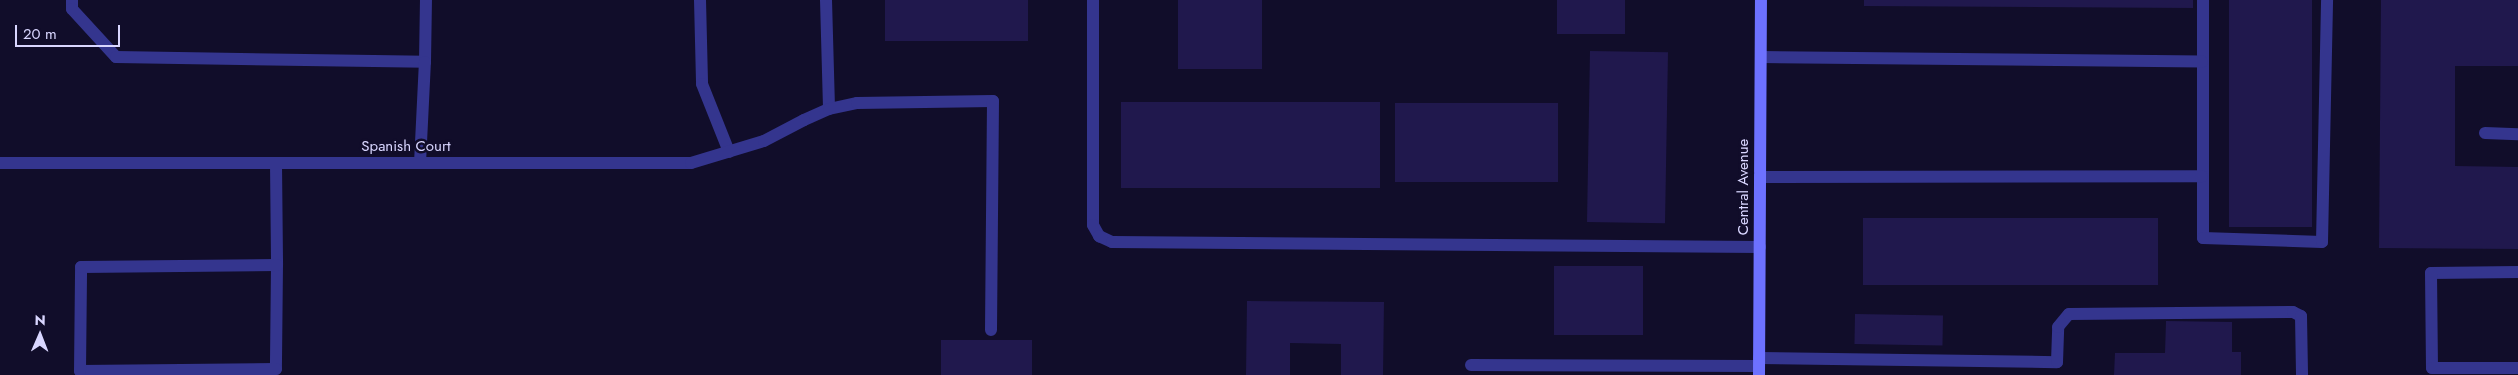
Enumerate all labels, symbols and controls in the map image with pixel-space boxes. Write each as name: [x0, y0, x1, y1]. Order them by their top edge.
scale bar: [18, 15, 122, 47]
text: 20 m: [23, 23, 57, 45]
street label: Spanish Court: [361, 138, 451, 156]
street label: Central Avenue: [1735, 139, 1753, 235]
north arrow: [15, 310, 65, 360]
text: N: [35, 310, 46, 330]

